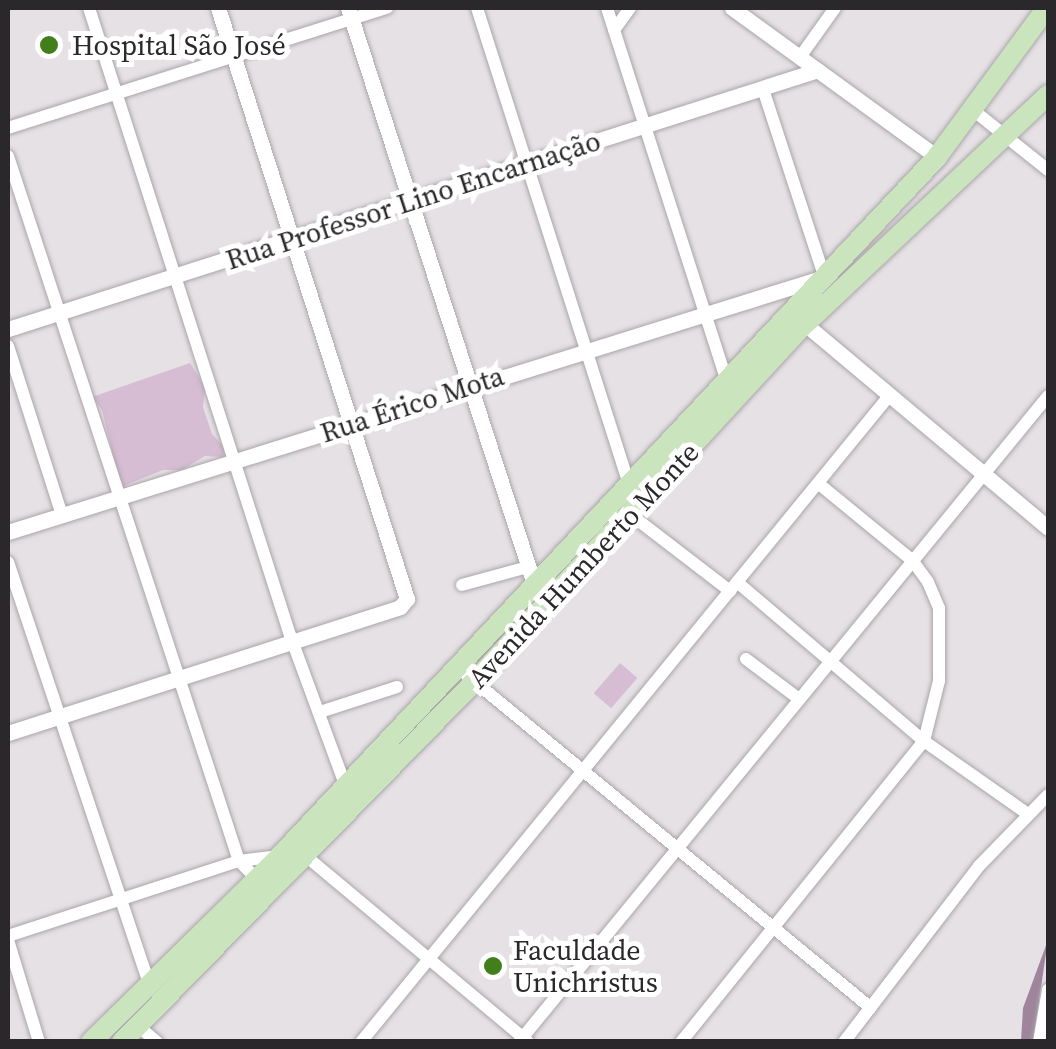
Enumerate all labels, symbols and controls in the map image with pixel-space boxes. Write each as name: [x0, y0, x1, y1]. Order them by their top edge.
place label: Hospital São José: [72, 28, 286, 62]
marker: Hospital São José: [36, 32, 62, 58]
street label: Rua Professor Lino Encarnação: [221, 123, 605, 277]
street label: Rua Érico Mota: [316, 359, 508, 449]
street label: Avenida Humberto Monte: [460, 435, 706, 695]
place label: Faculdade Unichristus: [513, 933, 658, 999]
marker: Faculdade Unichristus: [482, 955, 504, 977]

